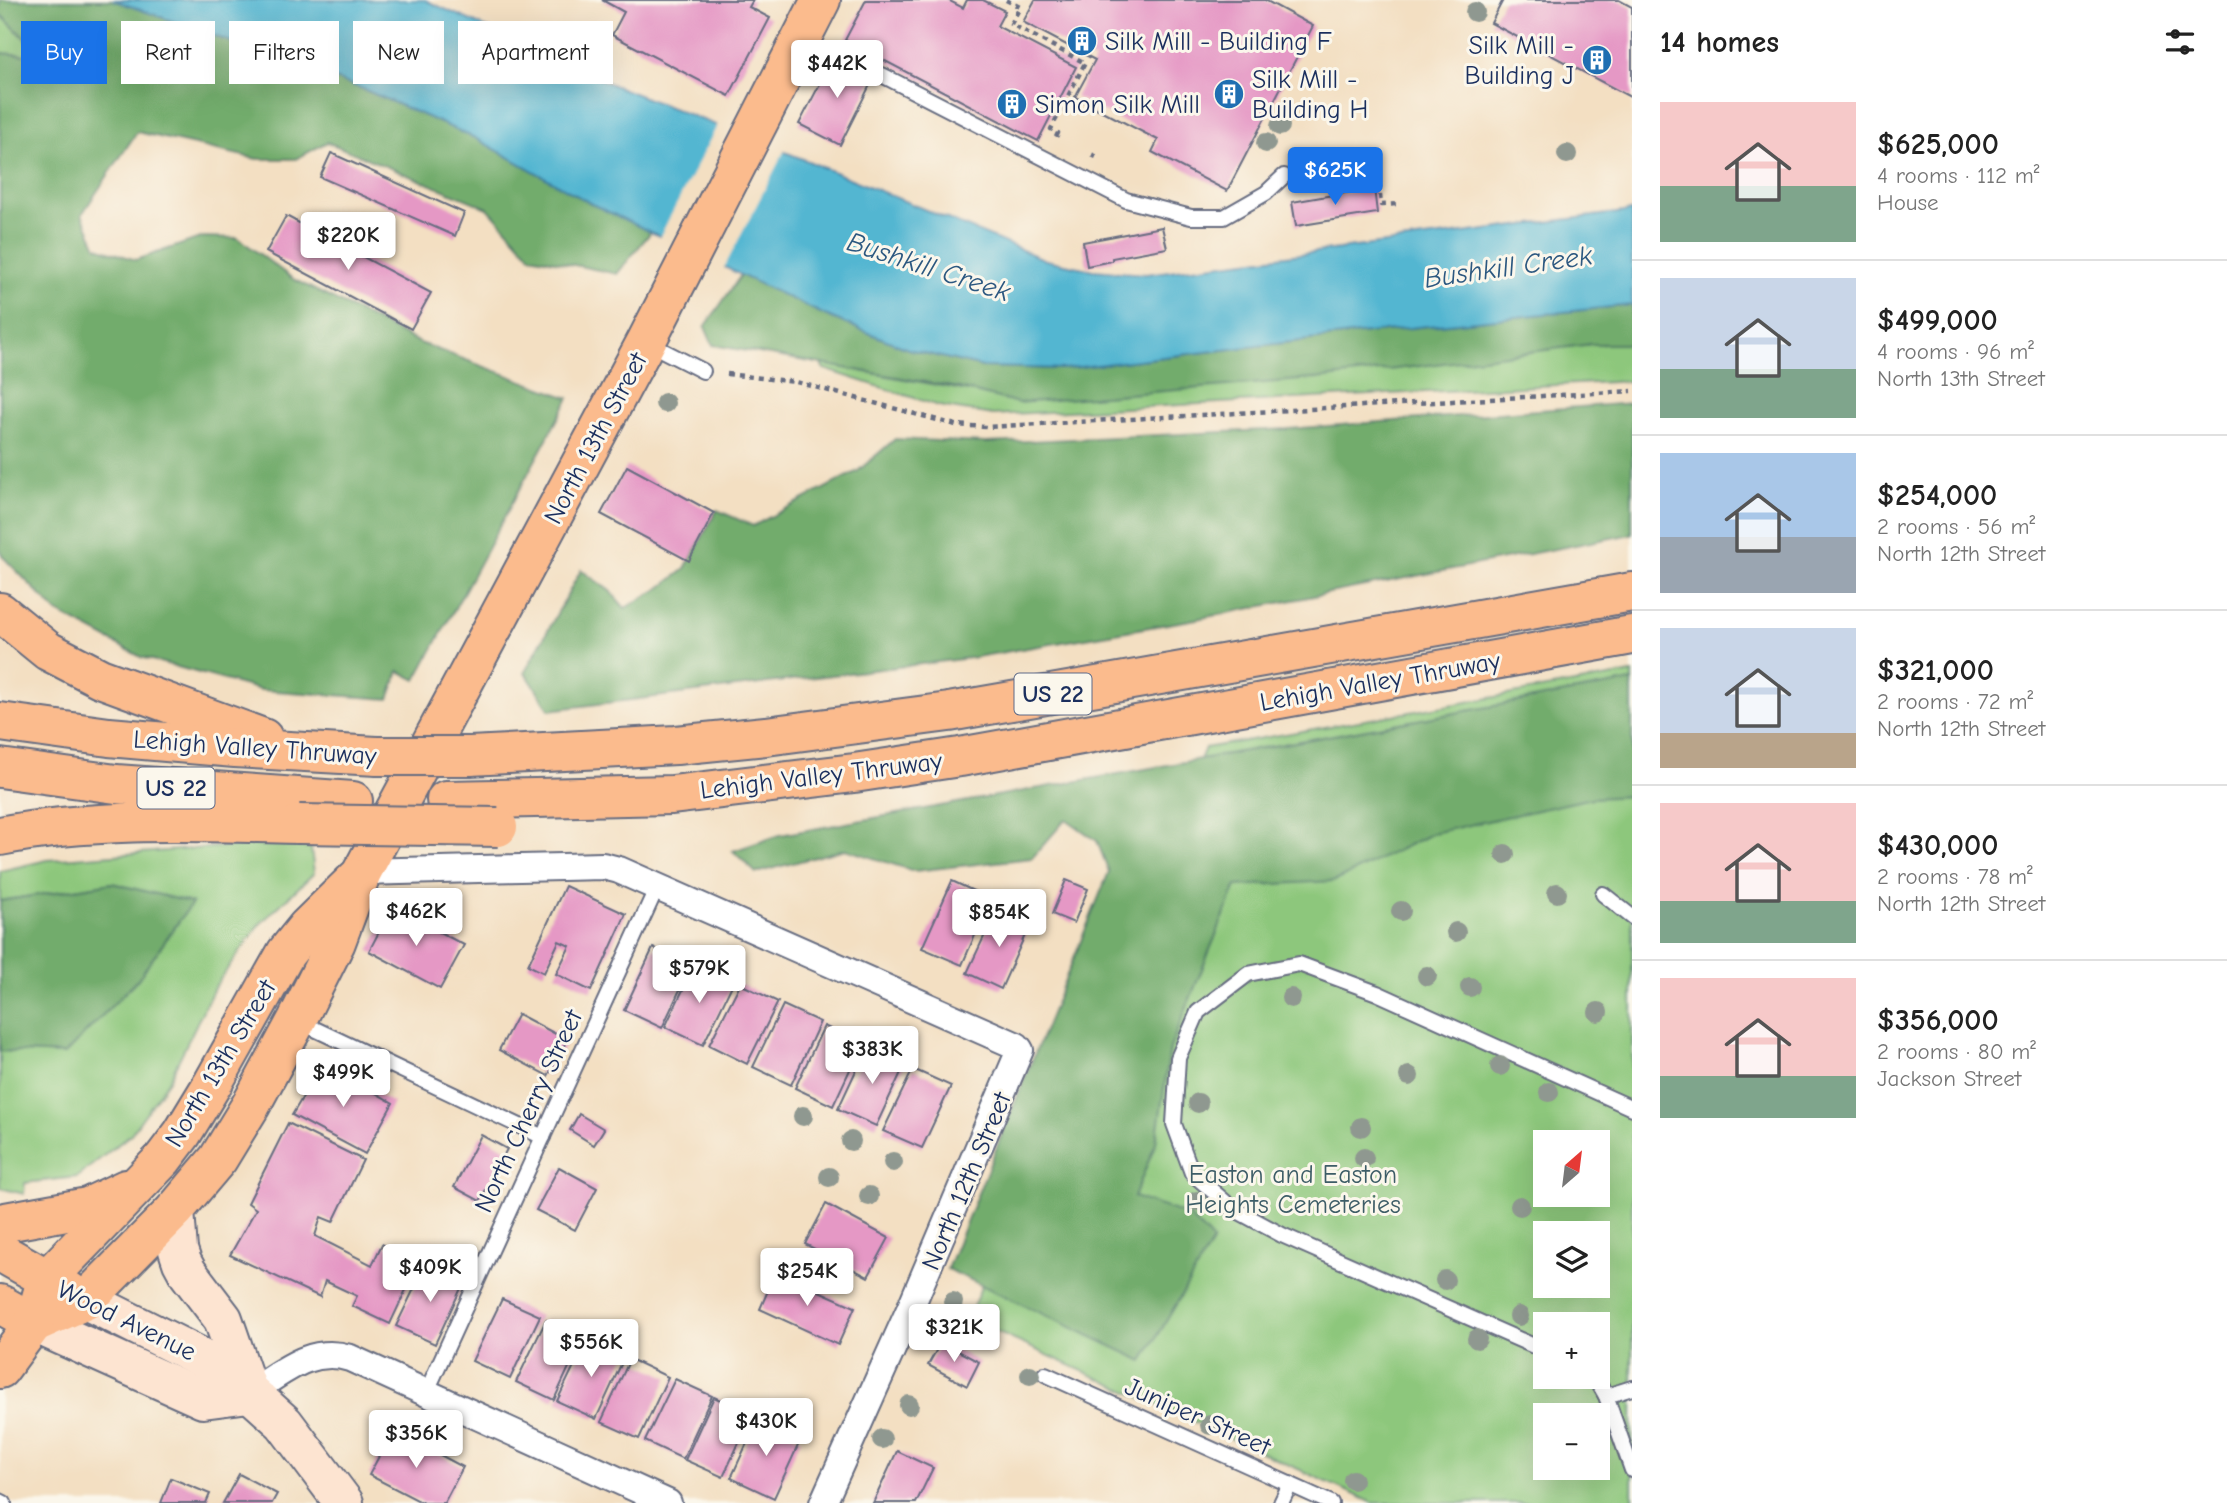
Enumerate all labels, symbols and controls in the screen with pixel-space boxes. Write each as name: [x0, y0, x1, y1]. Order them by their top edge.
chip: Buy: [21, 21, 107, 84]
chip: Rent: [121, 21, 215, 84]
chip: Filters: [229, 21, 339, 84]
chip: New: [353, 21, 444, 84]
chip: Apartment: [458, 21, 613, 84]
icon: filters: [2161, 23, 2199, 61]
building icon: Silk Mill - Building F: [1065, 24, 1099, 58]
text: 14 homes: [1660, 25, 1779, 60]
place label: Silk Mill - Building F: [1105, 27, 1332, 57]
place label: Silk Mill - Building J: [1465, 31, 1574, 91]
pin: $442K: [788, 41, 886, 100]
building icon: Silk Mill - Building J: [1580, 43, 1614, 77]
text: $442K: [807, 49, 867, 76]
place label: Silk Mill - Building H: [1252, 65, 1368, 125]
building icon: Silk Mill - Building H: [1212, 77, 1246, 111]
building icon: Simon Silk Mill: [995, 87, 1029, 121]
place label: Simon Silk Mill: [1035, 90, 1200, 120]
text: $625,000: [1877, 127, 1999, 162]
icon: home: [1716, 130, 1800, 214]
pin: $625K: [1286, 148, 1384, 207]
text: $625K: [1304, 156, 1366, 183]
text: 4 rooms · 112 m²: [1877, 162, 2040, 189]
text: House: [1877, 189, 1939, 216]
pin: $220K: [299, 212, 397, 272]
text: $220K: [317, 221, 379, 248]
water label: Bushkill Creek: [843, 226, 1015, 308]
water label: Bushkill Creek: [1422, 239, 1595, 295]
text: $499,000: [1877, 303, 1998, 338]
icon: home: [1716, 306, 1800, 390]
text: 4 rooms · 96 m²: [1877, 338, 2034, 365]
street label: North 13th Street: [538, 346, 654, 529]
text: North 13th Street: [1877, 365, 2045, 392]
text: $254,000: [1877, 478, 1997, 513]
icon: home: [1716, 481, 1800, 565]
text: 2 rooms · 56 m²: [1877, 513, 2035, 540]
text: North 12th Street: [1877, 540, 2045, 567]
street label: Lehigh Valley Thruway: [1258, 646, 1503, 718]
text: $321,000: [1877, 653, 1994, 688]
icon: home: [1716, 656, 1800, 740]
road number: US 22: [1014, 674, 1092, 714]
text: 2 rooms · 72 m²: [1877, 688, 2033, 715]
text: North 12th Street: [1877, 715, 2045, 742]
street label: Lehigh Valley Thruway: [132, 725, 378, 771]
street label: Lehigh Valley Thruway: [698, 746, 944, 806]
road number: US 22: [138, 768, 214, 808]
text: $430,000: [1877, 828, 1998, 863]
icon: home: [1716, 831, 1800, 915]
text: 2 rooms · 78 m²: [1877, 863, 2033, 890]
pin: $462K: [367, 888, 465, 948]
pin: $854K: [950, 890, 1048, 949]
text: North 12th Street: [1877, 890, 2045, 917]
text: $462K: [385, 897, 447, 924]
text: $854K: [968, 898, 1030, 925]
pin: $579K: [650, 946, 748, 1005]
text: $579K: [669, 954, 729, 981]
street label: North 13th Street: [159, 973, 283, 1153]
text: $356,000: [1877, 1003, 1999, 1038]
street label: North Cherry Street: [469, 1004, 590, 1218]
icon: home: [1716, 1006, 1800, 1090]
pin: $383K: [823, 1026, 921, 1086]
text: $383K: [841, 1035, 903, 1062]
text: 2 rooms · 80 m²: [1877, 1038, 2036, 1065]
pin: $499K: [294, 1050, 392, 1109]
text: $499K: [312, 1058, 374, 1085]
text: Jackson Street: [1877, 1065, 2021, 1092]
street label: North 12th Street: [916, 1087, 1019, 1275]
north arrow: [1533, 1130, 1610, 1208]
map controls: [1533, 1130, 1610, 1480]
park label: Easton and Easton Heights Cemeteries: [1185, 1160, 1401, 1220]
button: layers: [1533, 1221, 1610, 1298]
pin: $409K: [381, 1244, 479, 1304]
pin: $254K: [758, 1248, 856, 1308]
text: $409K: [399, 1253, 461, 1280]
text: $254K: [776, 1257, 838, 1284]
street label: Wood Avenue: [52, 1274, 201, 1367]
pin: $321K: [905, 1304, 1003, 1364]
button: +: [1533, 1312, 1610, 1389]
text: $321K: [925, 1313, 983, 1340]
pin: $556K: [542, 1320, 640, 1379]
text: $556K: [559, 1328, 623, 1355]
street label: Juniper Street: [1120, 1371, 1277, 1463]
pin: $430K: [717, 1398, 815, 1458]
button: −: [1533, 1403, 1610, 1480]
text: $430K: [735, 1407, 797, 1434]
pin: $356K: [367, 1410, 465, 1470]
text: $356K: [385, 1419, 447, 1446]

